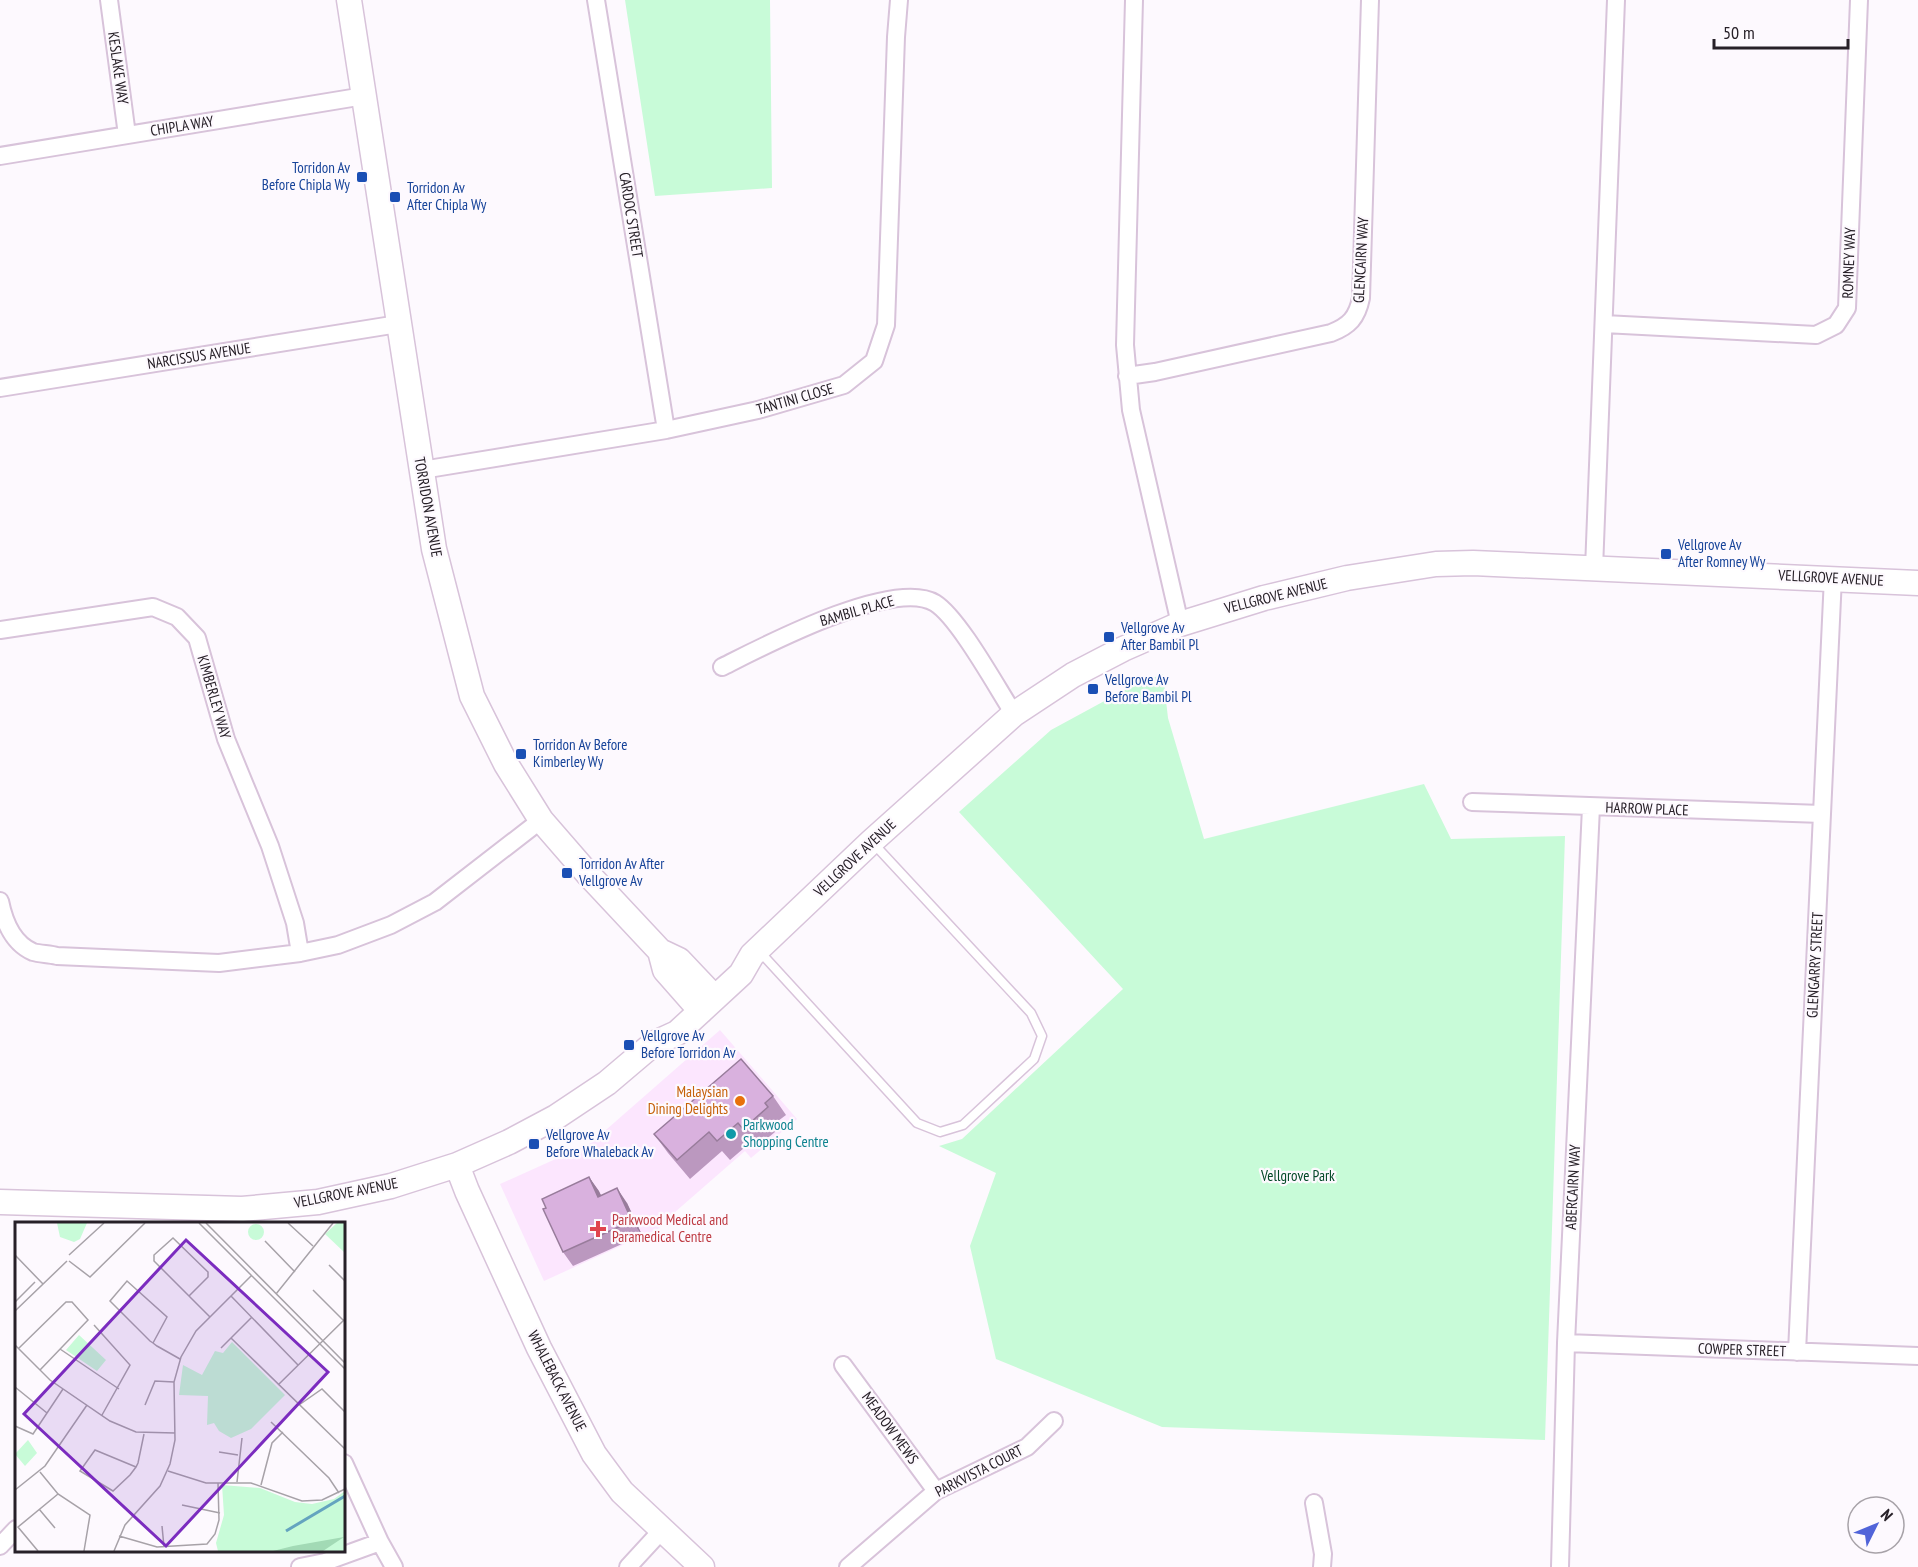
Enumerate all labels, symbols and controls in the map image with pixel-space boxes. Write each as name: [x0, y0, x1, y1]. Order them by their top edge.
scale bar: [1714, 12, 1848, 50]
text: 50 m: [1723, 21, 1755, 44]
street label: KESLAKE WAY: [104, 30, 133, 106]
street label: CHIPLA WAY: [149, 111, 215, 140]
place label: Torridon Av Before Chipla Wy: [262, 158, 350, 194]
marker: Torridon Av Before Chipla Wy: [355, 170, 369, 184]
street label: CARDOC STREET: [615, 171, 648, 259]
place label: Torridon Av After Chipla Wy: [407, 178, 487, 214]
marker: Torridon Av After Chipla Wy: [388, 190, 402, 204]
street label: GLENCAIRN WAY: [1349, 216, 1372, 303]
street label: ROMNEY WAY: [1838, 227, 1859, 299]
street label: NARCISSUS AVENUE: [146, 338, 252, 373]
street label: TANTINI CLOSE: [754, 378, 836, 419]
street label: TORRIDON AVENUE: [410, 455, 447, 559]
place label: Vellgrove Av After Romney Wy: [1677, 535, 1766, 571]
marker: Vellgrove Av After Romney Wy: [1659, 547, 1673, 561]
street label: VELLGROVE AVENUE: [1777, 565, 1884, 590]
street label: VELLGROVE AVENUE: [1221, 574, 1329, 618]
street label: BAMBIL PLACE: [818, 591, 896, 630]
place label: Vellgrove Av After Bambil Pl: [1120, 618, 1199, 654]
marker: Vellgrove Av After Bambil Pl: [1102, 630, 1116, 644]
street label: KIMBERLEY WAY: [193, 653, 236, 741]
place label: Vellgrove Av Before Bambil Pl: [1104, 670, 1192, 706]
marker: Vellgrove Av Before Bambil Pl: [1086, 682, 1100, 696]
place label: Torridon Av Before Kimberley Wy: [533, 735, 627, 771]
marker: Torridon Av Before Kimberley Wy: [514, 747, 528, 761]
street label: HARROW PLACE: [1605, 798, 1689, 819]
street label: VELLGROVE AVENUE: [809, 815, 900, 901]
place label: Torridon Av After Vellgrove Av: [578, 854, 665, 890]
marker: Torridon Av After Vellgrove Av: [560, 866, 574, 880]
street label: GLENGARRY STREET: [1802, 911, 1827, 1018]
place label: Vellgrove Av Before Torridon Av: [640, 1026, 736, 1062]
marker: Vellgrove Av Before Torridon Av: [622, 1038, 636, 1052]
place label: Malaysian Dining Delights: [648, 1082, 728, 1118]
marker: Malaysian Dining Delights: [733, 1094, 747, 1108]
place label: Parkwood Shopping Centre: [743, 1115, 829, 1151]
place label: Vellgrove Av Before Whaleback Av: [545, 1125, 654, 1161]
marker: Parkwood Shopping Centre: [724, 1127, 738, 1141]
marker: Vellgrove Av Before Whaleback Av: [527, 1137, 541, 1151]
street label: ABERCAIRN WAY: [1561, 1144, 1584, 1230]
park label: Vellgrove Park: [1260, 1166, 1335, 1185]
street label: VELLGROVE AVENUE: [291, 1173, 399, 1212]
place label: Parkwood Medical and Paramedical Centre: [612, 1210, 728, 1246]
marker: Parkwood Medical and Paramedical Centre: [589, 1220, 607, 1238]
inset map: [15, 1222, 345, 1552]
street label: WHALEBACK AVENUE: [524, 1327, 591, 1434]
street label: COWPER STREET: [1698, 1338, 1787, 1361]
street label: MEADOW MEWS: [858, 1388, 923, 1467]
street label: PARKVISTA COURT: [932, 1440, 1026, 1501]
north arrow: [1846, 1495, 1906, 1555]
text: N: [1877, 1505, 1897, 1525]

